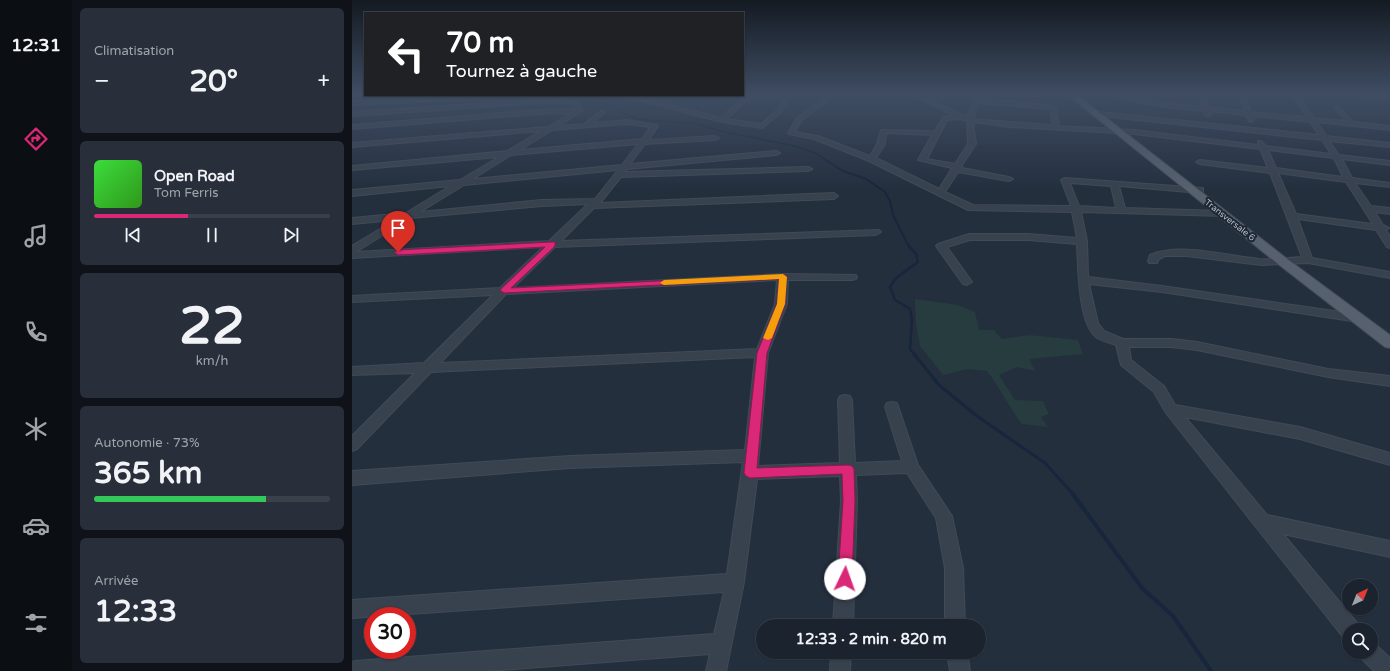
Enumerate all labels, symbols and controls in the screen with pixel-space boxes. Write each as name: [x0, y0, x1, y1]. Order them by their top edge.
text: 70 m: [446, 26, 514, 60]
icon: left: [380, 28, 432, 80]
text: 12:31: [11, 34, 61, 56]
text: Climatisation: [94, 43, 174, 59]
text: Tournez à gauche: [446, 60, 597, 82]
text: 20°: [189, 63, 238, 100]
text: −: [94, 68, 110, 94]
text: +: [318, 68, 330, 94]
icon: directions: [22, 125, 50, 153]
text: Open Road: [154, 167, 235, 185]
text: Tom Ferris: [154, 185, 218, 201]
street label: Transversale 6: [1202, 197, 1257, 244]
pin: [381, 211, 415, 252]
icon: arrive: [387, 217, 409, 239]
icon: music: [22, 222, 50, 250]
icon: previous: [122, 224, 144, 246]
icon: pause: [201, 224, 223, 246]
icon: next: [280, 224, 302, 246]
text: 22: [179, 295, 245, 358]
icon: phone: [22, 318, 50, 346]
text: km/h: [196, 353, 228, 369]
icon: climate: [22, 415, 50, 443]
text: Autonomie · 73%: [94, 435, 200, 451]
text: 365 km: [94, 455, 202, 492]
icon: car: [22, 512, 50, 540]
position arrow: [824, 558, 866, 600]
text: Arrivée: [94, 573, 138, 589]
north arrow: [1342, 579, 1378, 615]
map controls: [1342, 579, 1378, 659]
text: 12:33: [94, 593, 177, 630]
speed limit sign: 30: [364, 607, 416, 659]
icon: filters: [22, 609, 50, 637]
button: search: [1342, 623, 1378, 659]
text: 12:33 · 2 min · 820 m: [796, 630, 946, 648]

